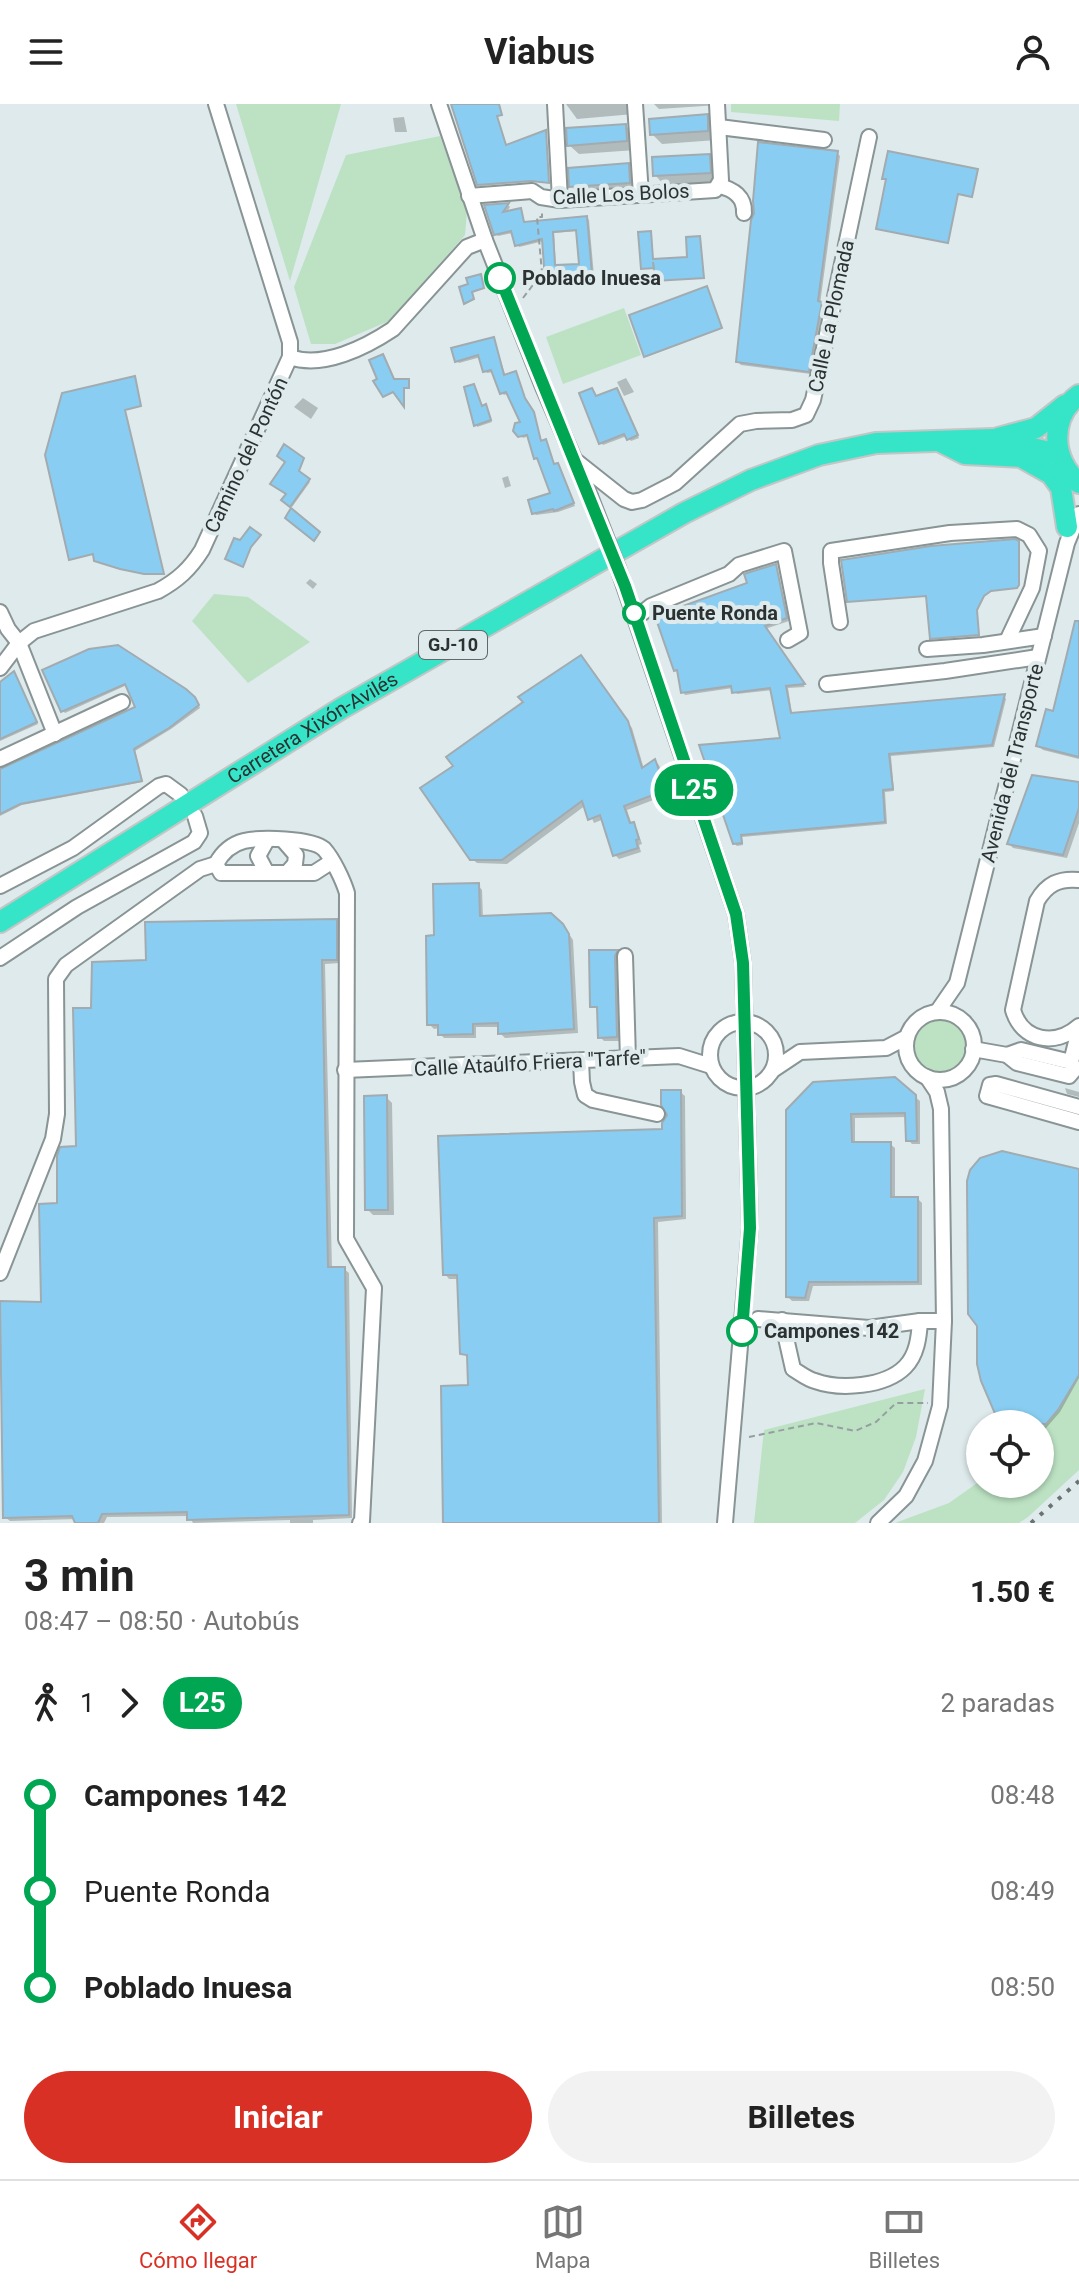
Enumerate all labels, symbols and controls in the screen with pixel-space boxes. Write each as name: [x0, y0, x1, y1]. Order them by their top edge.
icon: menu: [24, 30, 68, 74]
icon: person: [1011, 30, 1055, 74]
text: Viabus: [484, 31, 595, 73]
street label: Calle Los Bolos: [552, 178, 690, 210]
street label: Calle La Plomada: [803, 238, 859, 394]
marker: Poblado Inuesa: [485, 263, 515, 293]
place label: Poblado Inuesa: [522, 266, 661, 290]
street label: Camino del Pontón: [199, 373, 293, 537]
place label: Puente Ronda: [652, 601, 778, 625]
marker: Puente Ronda: [623, 602, 645, 624]
road number: GJ-10: [419, 631, 487, 659]
street label: Avenida del Transporte: [976, 661, 1048, 865]
street label: Carretera Xixón-Avilés: [223, 667, 402, 789]
line badge: L25: [648, 764, 740, 816]
text: L25: [670, 773, 718, 806]
street label: Calle Ataúlfo Friera "Tarfe": [413, 1045, 647, 1081]
marker: Campones 142: [727, 1316, 757, 1346]
place label: Campones 142: [764, 1319, 899, 1343]
map controls: [966, 1410, 1054, 1498]
button: locate: [966, 1410, 1054, 1498]
text: 3 min: [24, 1550, 135, 1602]
text: 1.50 €: [970, 1574, 1055, 1609]
text: 08:47 – 08:50 · Autobús: [24, 1606, 300, 1636]
icon: walk: [24, 1681, 68, 1725]
icon: forward: [107, 1681, 151, 1725]
text: L25: [179, 1686, 226, 1719]
text: 1: [80, 1688, 95, 1718]
text: 2 paradas: [941, 1688, 1055, 1718]
text: Campones 142: [84, 1778, 287, 1813]
text: 08:48: [990, 1780, 1055, 1810]
text: Puente Ronda: [84, 1874, 271, 1909]
text: 08:49: [990, 1876, 1055, 1906]
text: Poblado Inuesa: [84, 1970, 292, 2005]
text: 08:50: [990, 1972, 1055, 2002]
button: Iniciar: [24, 2071, 532, 2163]
button: Billetes: [548, 2071, 1055, 2163]
tab: Cómo llegar: [139, 2200, 257, 2273]
tab: Mapa: [535, 2200, 591, 2273]
tab: Billetes: [868, 2200, 940, 2273]

